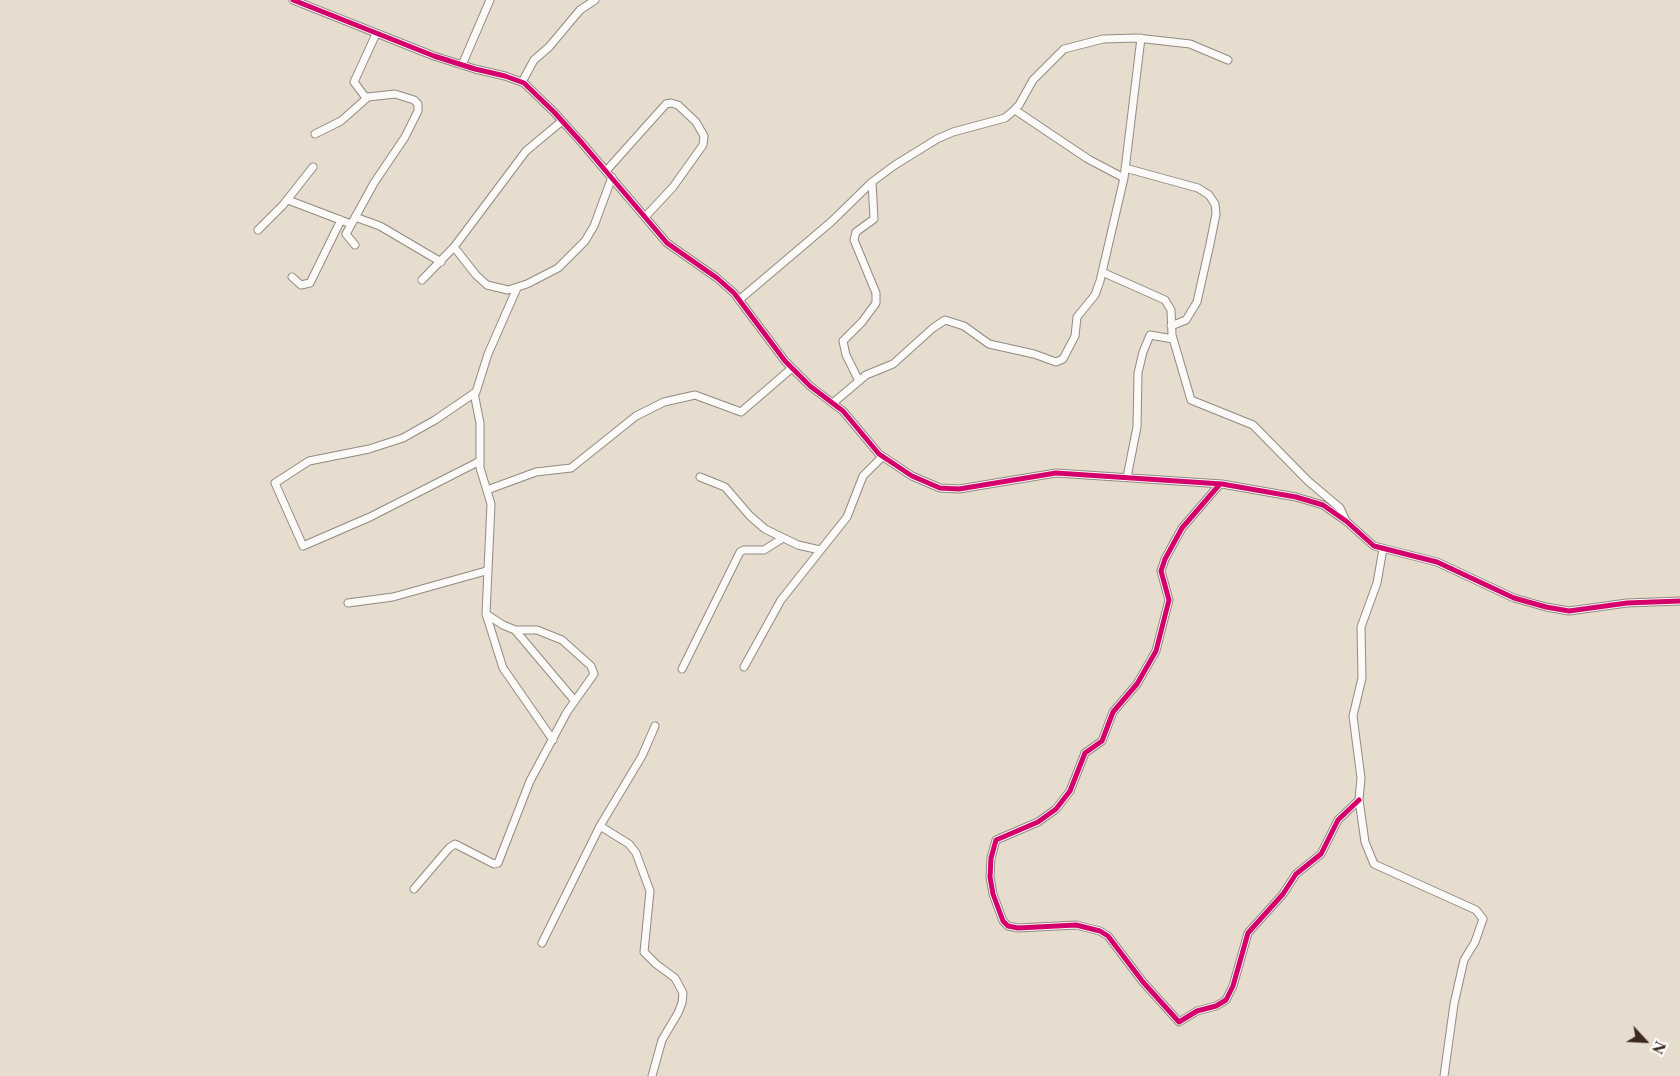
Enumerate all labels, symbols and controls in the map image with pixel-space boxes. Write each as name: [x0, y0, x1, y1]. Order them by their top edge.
north arrow: [1620, 1016, 1670, 1066]
text: N: [1648, 1038, 1669, 1057]

